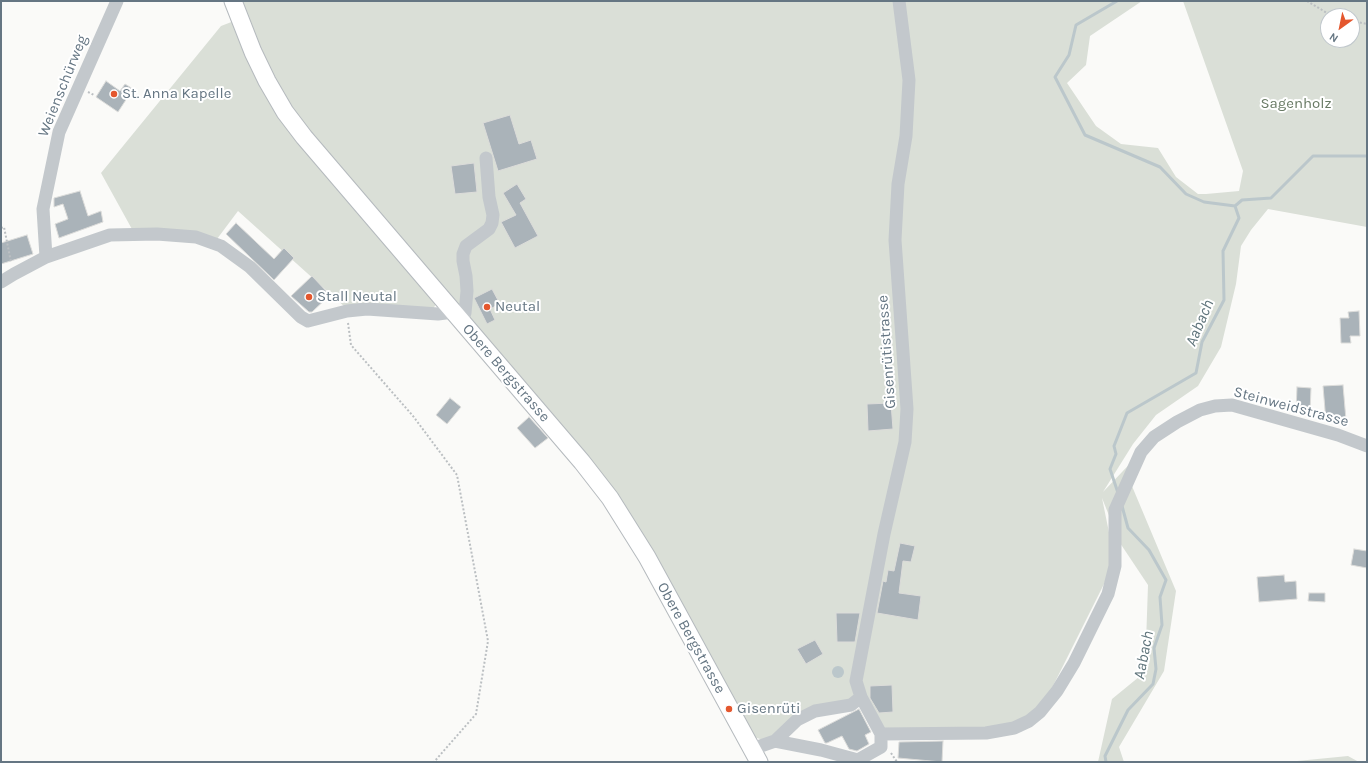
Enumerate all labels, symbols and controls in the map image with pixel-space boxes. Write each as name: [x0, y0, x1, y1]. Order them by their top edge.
north arrow: [1320, 8, 1360, 48]
text: N: [1327, 30, 1341, 45]
street label: Weienschürweg: [34, 33, 92, 139]
place label: St. Anna Kapelle: [122, 85, 231, 103]
marker: St. Anna Kapelle: [109, 89, 119, 99]
park label: Sagenholz: [1260, 95, 1332, 113]
place label: Stall Neutal: [317, 288, 397, 306]
marker: Stall Neutal: [304, 292, 314, 302]
street label: Gisenrütistrasse: [874, 294, 900, 410]
water label: Aabach: [1182, 297, 1218, 349]
place label: Neutal: [495, 298, 540, 316]
marker: Neutal: [482, 302, 492, 312]
street label: Obere Bergstrasse: [458, 320, 554, 426]
street label: Steinweidstrasse: [1231, 383, 1351, 431]
street label: Obere Bergstrasse: [653, 579, 729, 697]
water label: Aabach: [1130, 629, 1158, 681]
place label: Gisenrüti: [737, 700, 800, 718]
marker: Gisenrüti: [724, 704, 734, 714]

